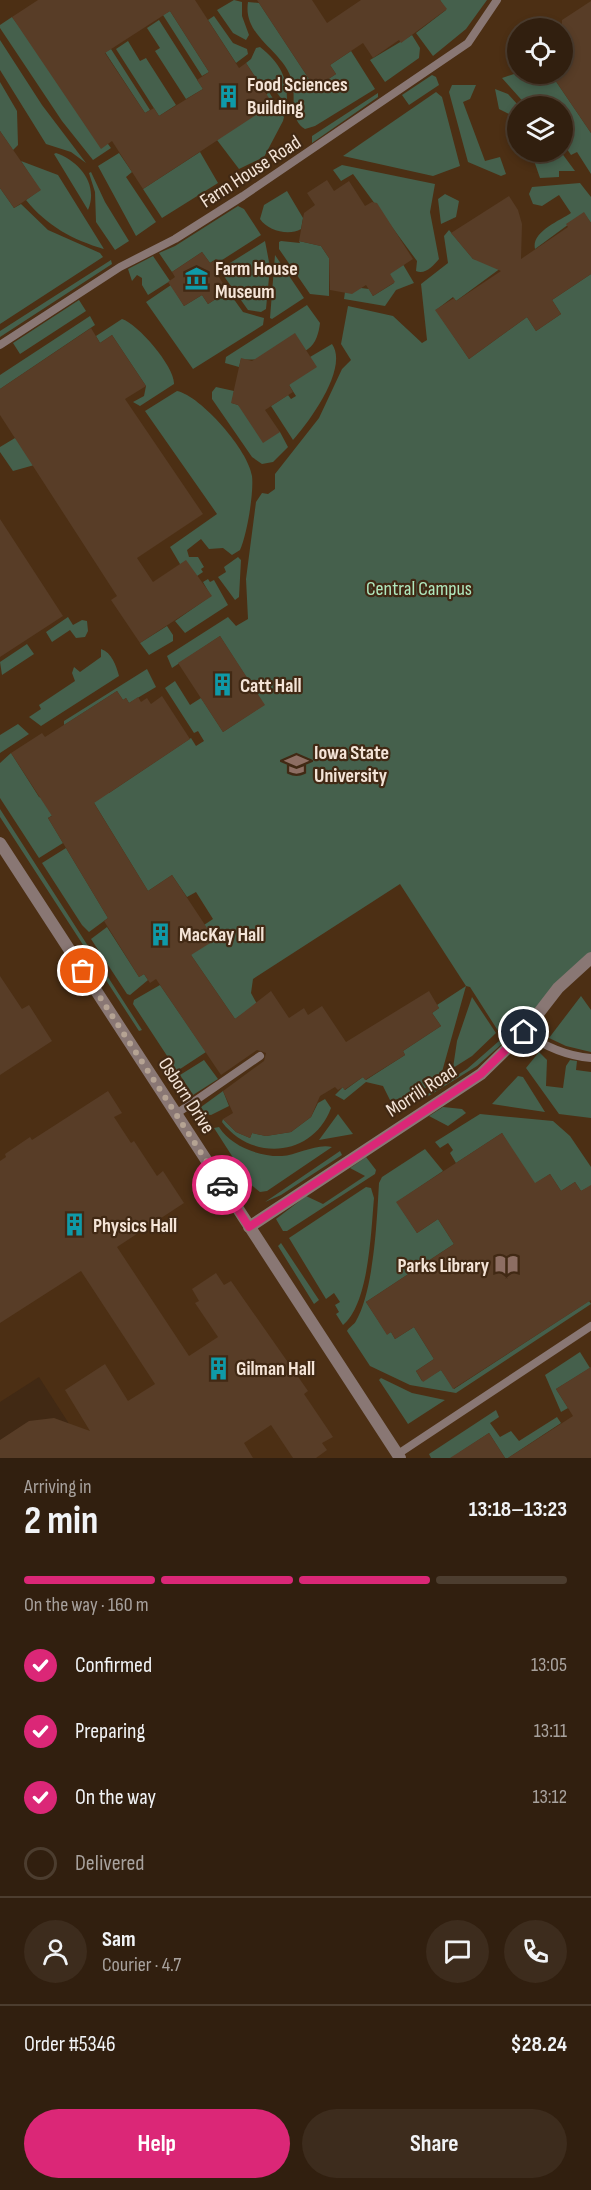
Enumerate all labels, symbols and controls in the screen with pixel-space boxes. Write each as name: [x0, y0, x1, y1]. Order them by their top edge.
map controls: [507, 18, 573, 162]
button: locate: [507, 18, 573, 84]
place label: Food Sciences Building: [247, 73, 348, 120]
building icon: Food Sciences Building: [216, 83, 242, 109]
button: layers: [507, 96, 573, 162]
street label: Farm House Road: [196, 130, 305, 213]
place label: Farm House Museum: [215, 257, 298, 304]
museum icon: Farm House Museum: [184, 266, 210, 292]
park label: Central Campus: [366, 577, 472, 601]
building icon: Catt Hall: [209, 672, 235, 698]
place label: Catt Hall: [240, 674, 302, 698]
place label: Iowa State University: [314, 741, 389, 788]
school or university icon: Iowa State University: [283, 751, 309, 777]
building icon: MacKay Hall: [148, 921, 174, 947]
place label: MacKay Hall: [179, 923, 264, 947]
pin: [57, 945, 108, 996]
icon: bag: [66, 954, 99, 987]
pin: [498, 1006, 549, 1057]
icon: home: [507, 1015, 540, 1048]
street label: Osborn Drive: [153, 1053, 220, 1138]
street label: Morrill Road: [382, 1059, 461, 1123]
courier: [192, 1155, 252, 1215]
icon: car: [206, 1169, 239, 1202]
building icon: Physics Hall: [62, 1212, 88, 1238]
place label: Physics Hall: [93, 1214, 177, 1238]
library icon: Parks Library: [494, 1252, 520, 1278]
place label: Parks Library: [397, 1254, 490, 1278]
building icon: Gilman Hall: [205, 1355, 231, 1381]
place label: Gilman Hall: [236, 1357, 315, 1381]
text: Arriving in: [24, 1475, 92, 1499]
text: 13:18–13:23: [469, 1496, 567, 1523]
text: 2 min: [24, 1498, 98, 1545]
text: On the way · 160 m: [24, 1593, 149, 1617]
icon: check: [24, 1649, 57, 1682]
text: Confirmed: [75, 1652, 152, 1679]
text: 13:05: [531, 1653, 567, 1677]
icon: check: [24, 1715, 57, 1748]
text: Preparing: [75, 1718, 145, 1745]
text: 13:11: [534, 1719, 567, 1743]
icon: check: [24, 1781, 57, 1814]
text: On the way: [75, 1784, 156, 1811]
text: 13:12: [532, 1785, 567, 1809]
text: Delivered: [75, 1850, 144, 1877]
button: person: [24, 1920, 87, 1983]
button: chat: [426, 1920, 489, 1983]
button: phone: [504, 1920, 567, 1983]
text: Sam: [102, 1926, 136, 1953]
text: Courier · 4.7: [102, 1953, 181, 1977]
text: Order #5346: [24, 2031, 116, 2058]
text: $28.24: [511, 2031, 567, 2058]
button: Help: [24, 2109, 290, 2178]
button: Share: [302, 2109, 567, 2178]

